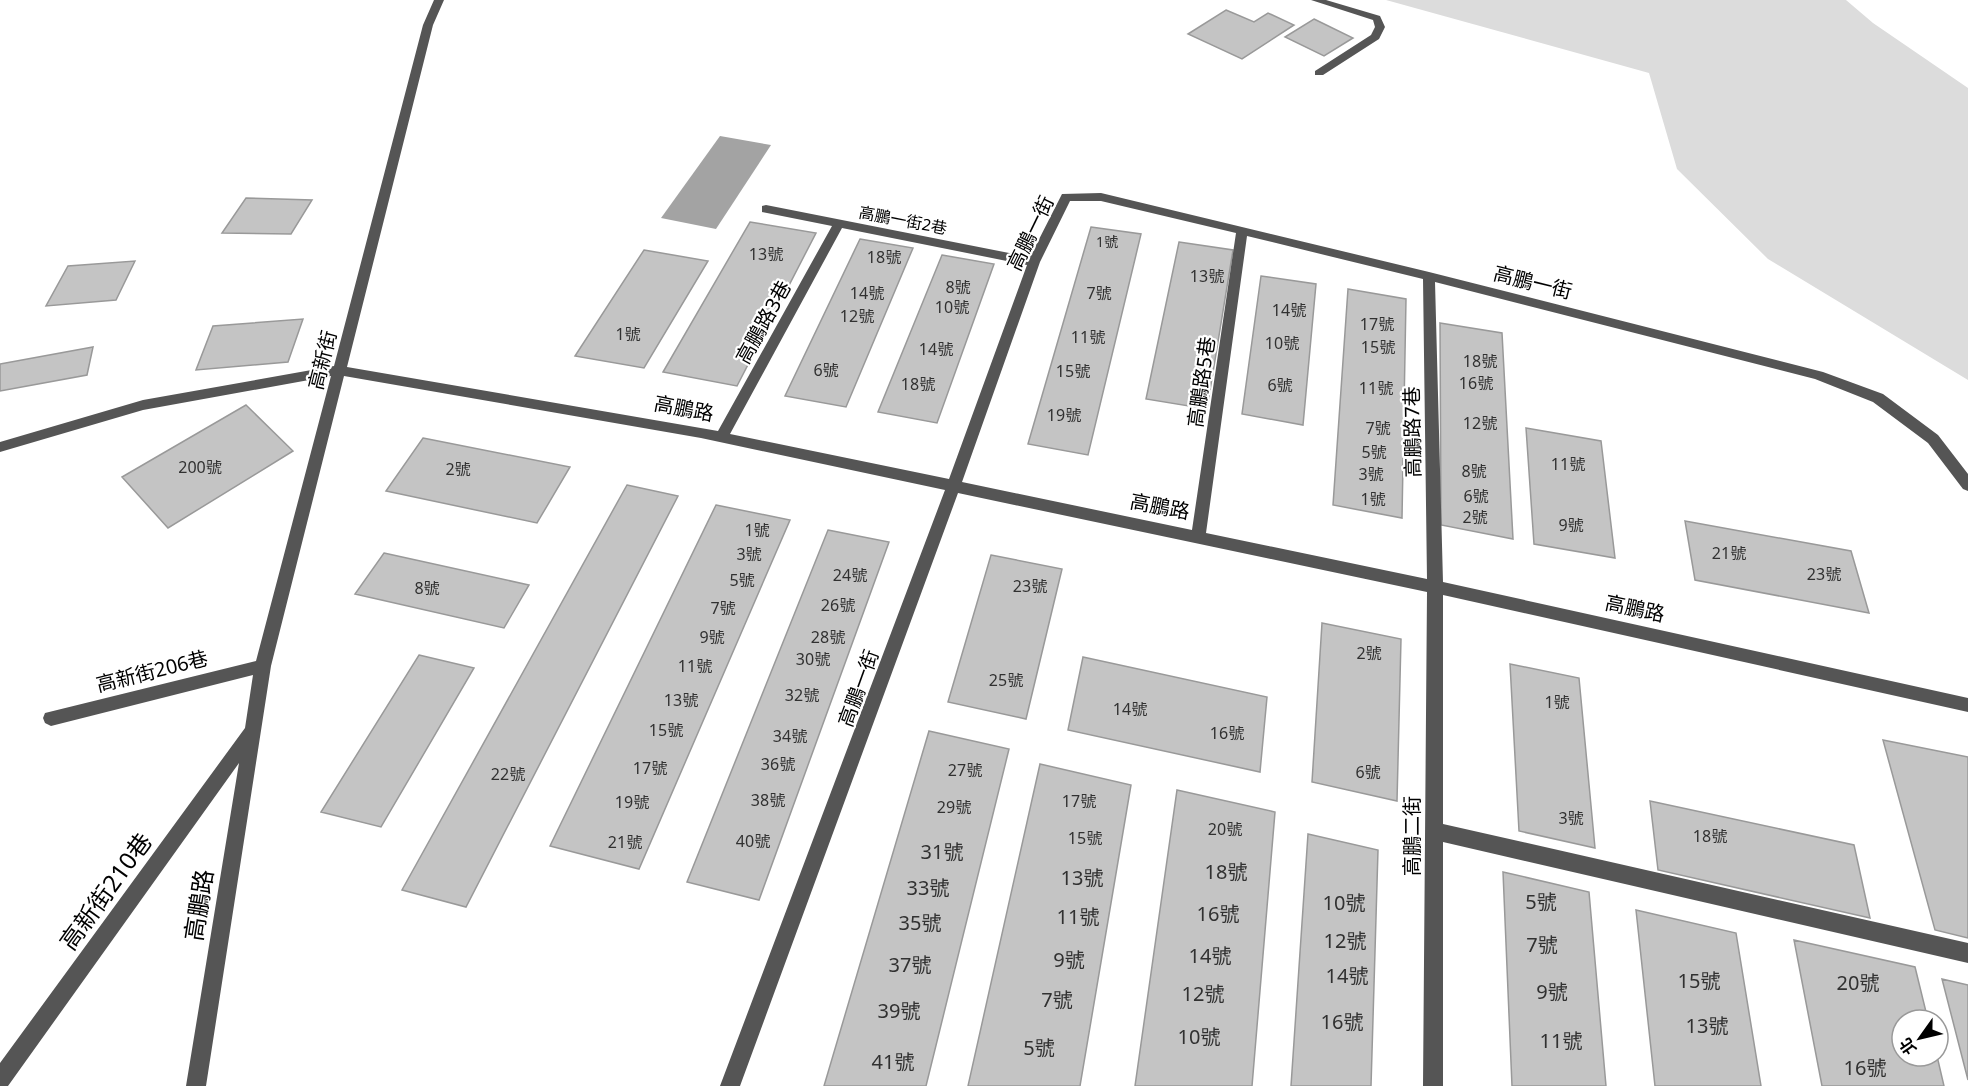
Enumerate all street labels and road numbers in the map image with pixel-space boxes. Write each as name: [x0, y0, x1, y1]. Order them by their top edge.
street label: 高鵬一街: [1000, 191, 1060, 275]
street label: 高鵬一街2巷: [857, 201, 949, 239]
street label: 高鵬一街: [1491, 259, 1575, 305]
street label: 高鵬路3巷: [729, 275, 797, 369]
street label: 高新街: [302, 328, 342, 392]
street label: 高鵬路5巷: [1181, 335, 1221, 429]
street label: 高鵬路7巷: [1398, 386, 1426, 478]
street label: 高鵬路: [652, 389, 716, 427]
street label: 高鵬路: [1128, 487, 1192, 525]
street label: 高鵬路: [1603, 589, 1667, 627]
street label: 高新街206巷: [93, 644, 211, 698]
street label: 高鵬一街: [832, 646, 884, 730]
street label: 高鵬二街: [1398, 796, 1425, 876]
street label: 高新街210巷: [51, 826, 159, 956]
street label: 高鵬路: [176, 867, 220, 943]

